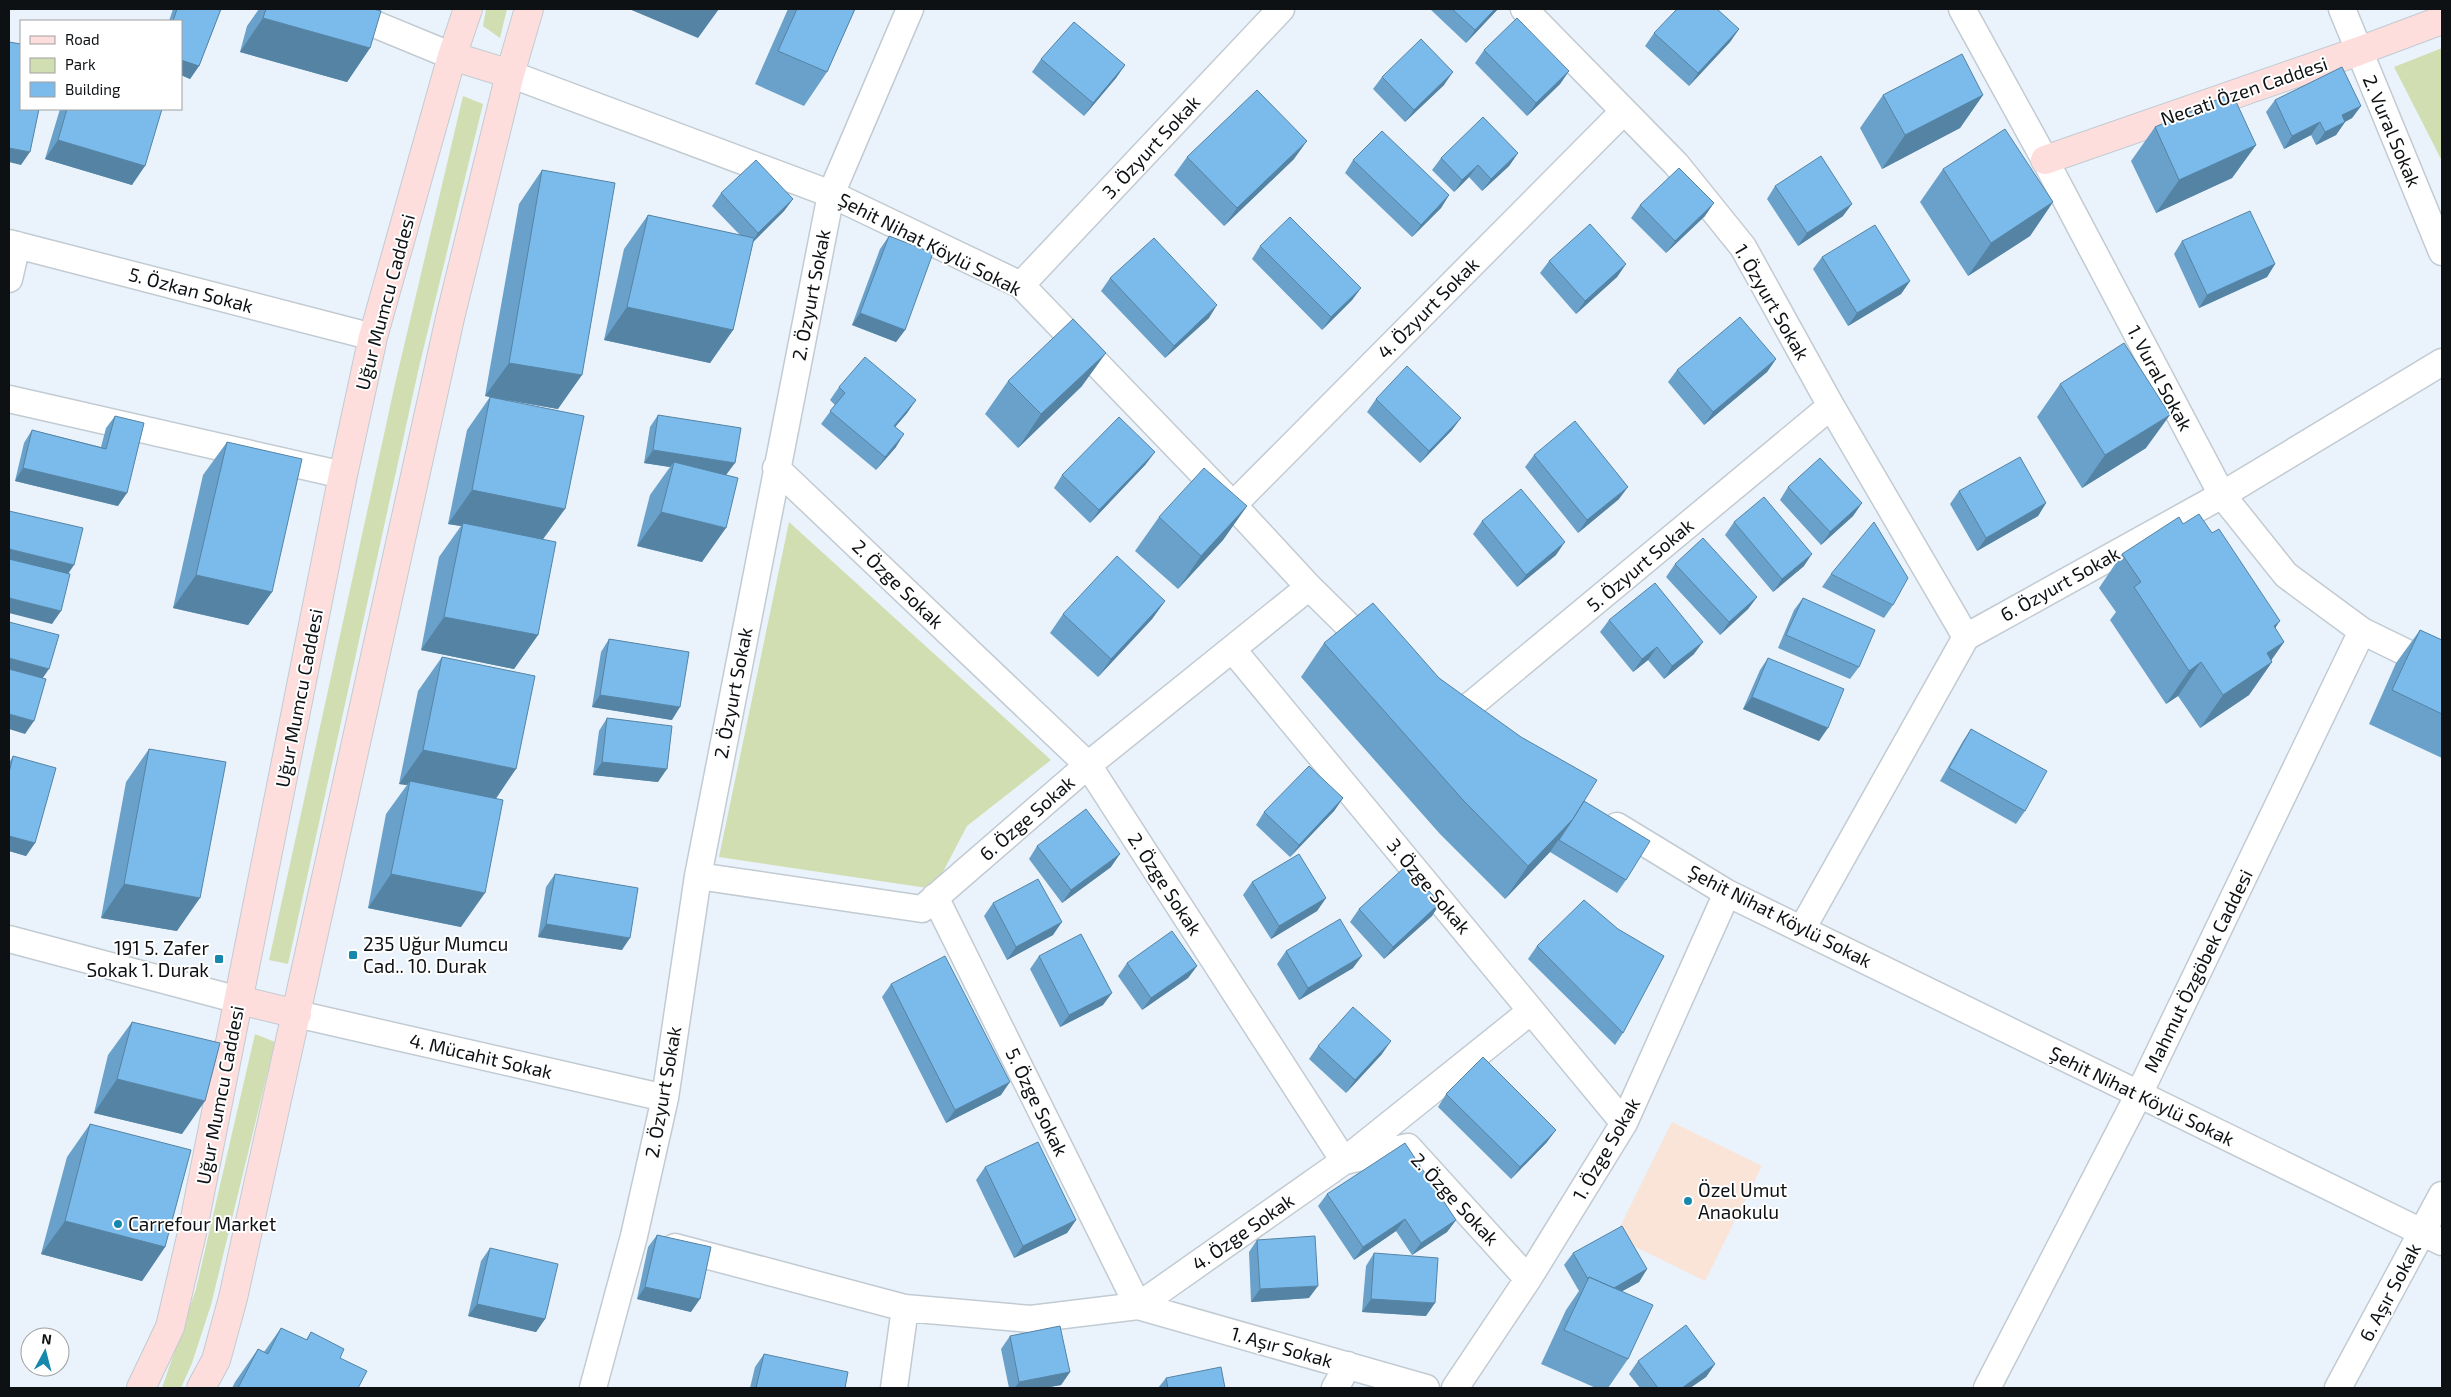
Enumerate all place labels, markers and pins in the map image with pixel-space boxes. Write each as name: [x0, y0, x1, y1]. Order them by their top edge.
place label: 235 Uğur Mumcu Cad.. 10. Durak: [363, 932, 508, 977]
place label: 191 5. Zafer Sokak 1. Durak: [86, 936, 209, 981]
marker: 235 Uğur Mumcu Cad.. 10. Durak: [347, 949, 359, 961]
marker: 191 5. Zafer Sokak 1. Durak: [213, 953, 225, 965]
place label: Özel Umut Anaokulu: [1698, 1178, 1787, 1223]
marker: Özel Umut Anaokulu: [1682, 1195, 1694, 1207]
place label: Carrefour Market: [128, 1212, 276, 1235]
marker: Carrefour Market: [112, 1218, 124, 1230]

